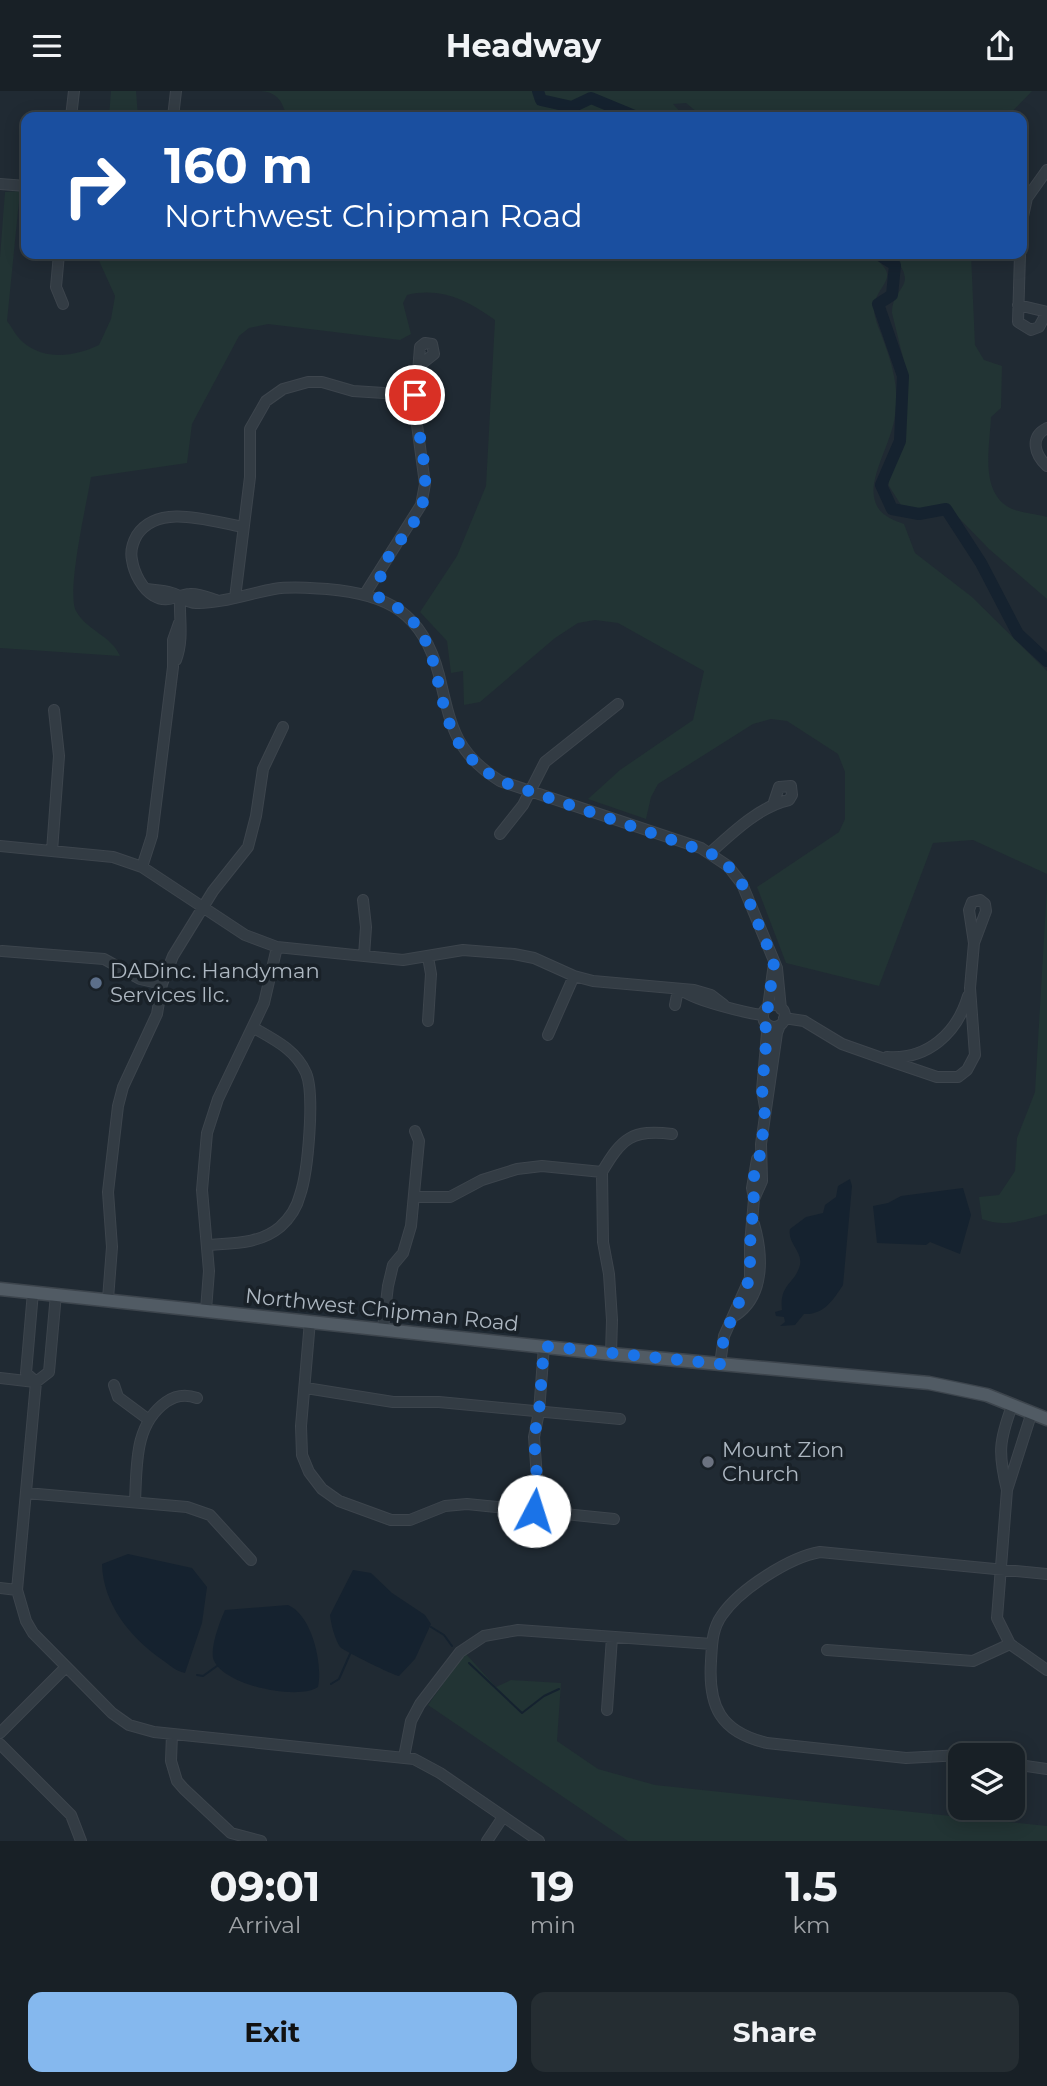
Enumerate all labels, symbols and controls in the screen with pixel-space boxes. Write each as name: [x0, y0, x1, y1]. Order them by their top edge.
text: Headway: [446, 26, 601, 65]
icon: menu: [28, 27, 66, 65]
icon: share: [981, 27, 1019, 65]
text: 160 m: [164, 136, 313, 195]
icon: right: [49, 140, 140, 231]
text: Northwest Chipman Road: [164, 196, 583, 235]
pin: [385, 365, 445, 425]
icon: arrive: [396, 376, 434, 414]
place label: DADinc. Handyman Services llc.: [110, 958, 320, 1007]
marker: DADinc. Handyman Services llc.: [88, 975, 104, 991]
street label: Northwest Chipman Road: [244, 1283, 520, 1336]
place label: Mount Zion Church: [722, 1437, 844, 1486]
marker: Mount Zion Church: [700, 1454, 716, 1470]
position arrow: [497, 1474, 571, 1548]
map controls: [948, 1743, 1025, 1820]
button: layers: [948, 1743, 1025, 1820]
text: 09:01: [209, 1860, 320, 1912]
text: 19: [531, 1860, 574, 1912]
text: 1.5: [785, 1860, 838, 1912]
text: Arrival: [229, 1911, 301, 1939]
text: min: [530, 1911, 576, 1939]
text: km: [792, 1911, 830, 1939]
button: Exit: [28, 1992, 517, 2072]
button: Share: [531, 1992, 1019, 2072]

